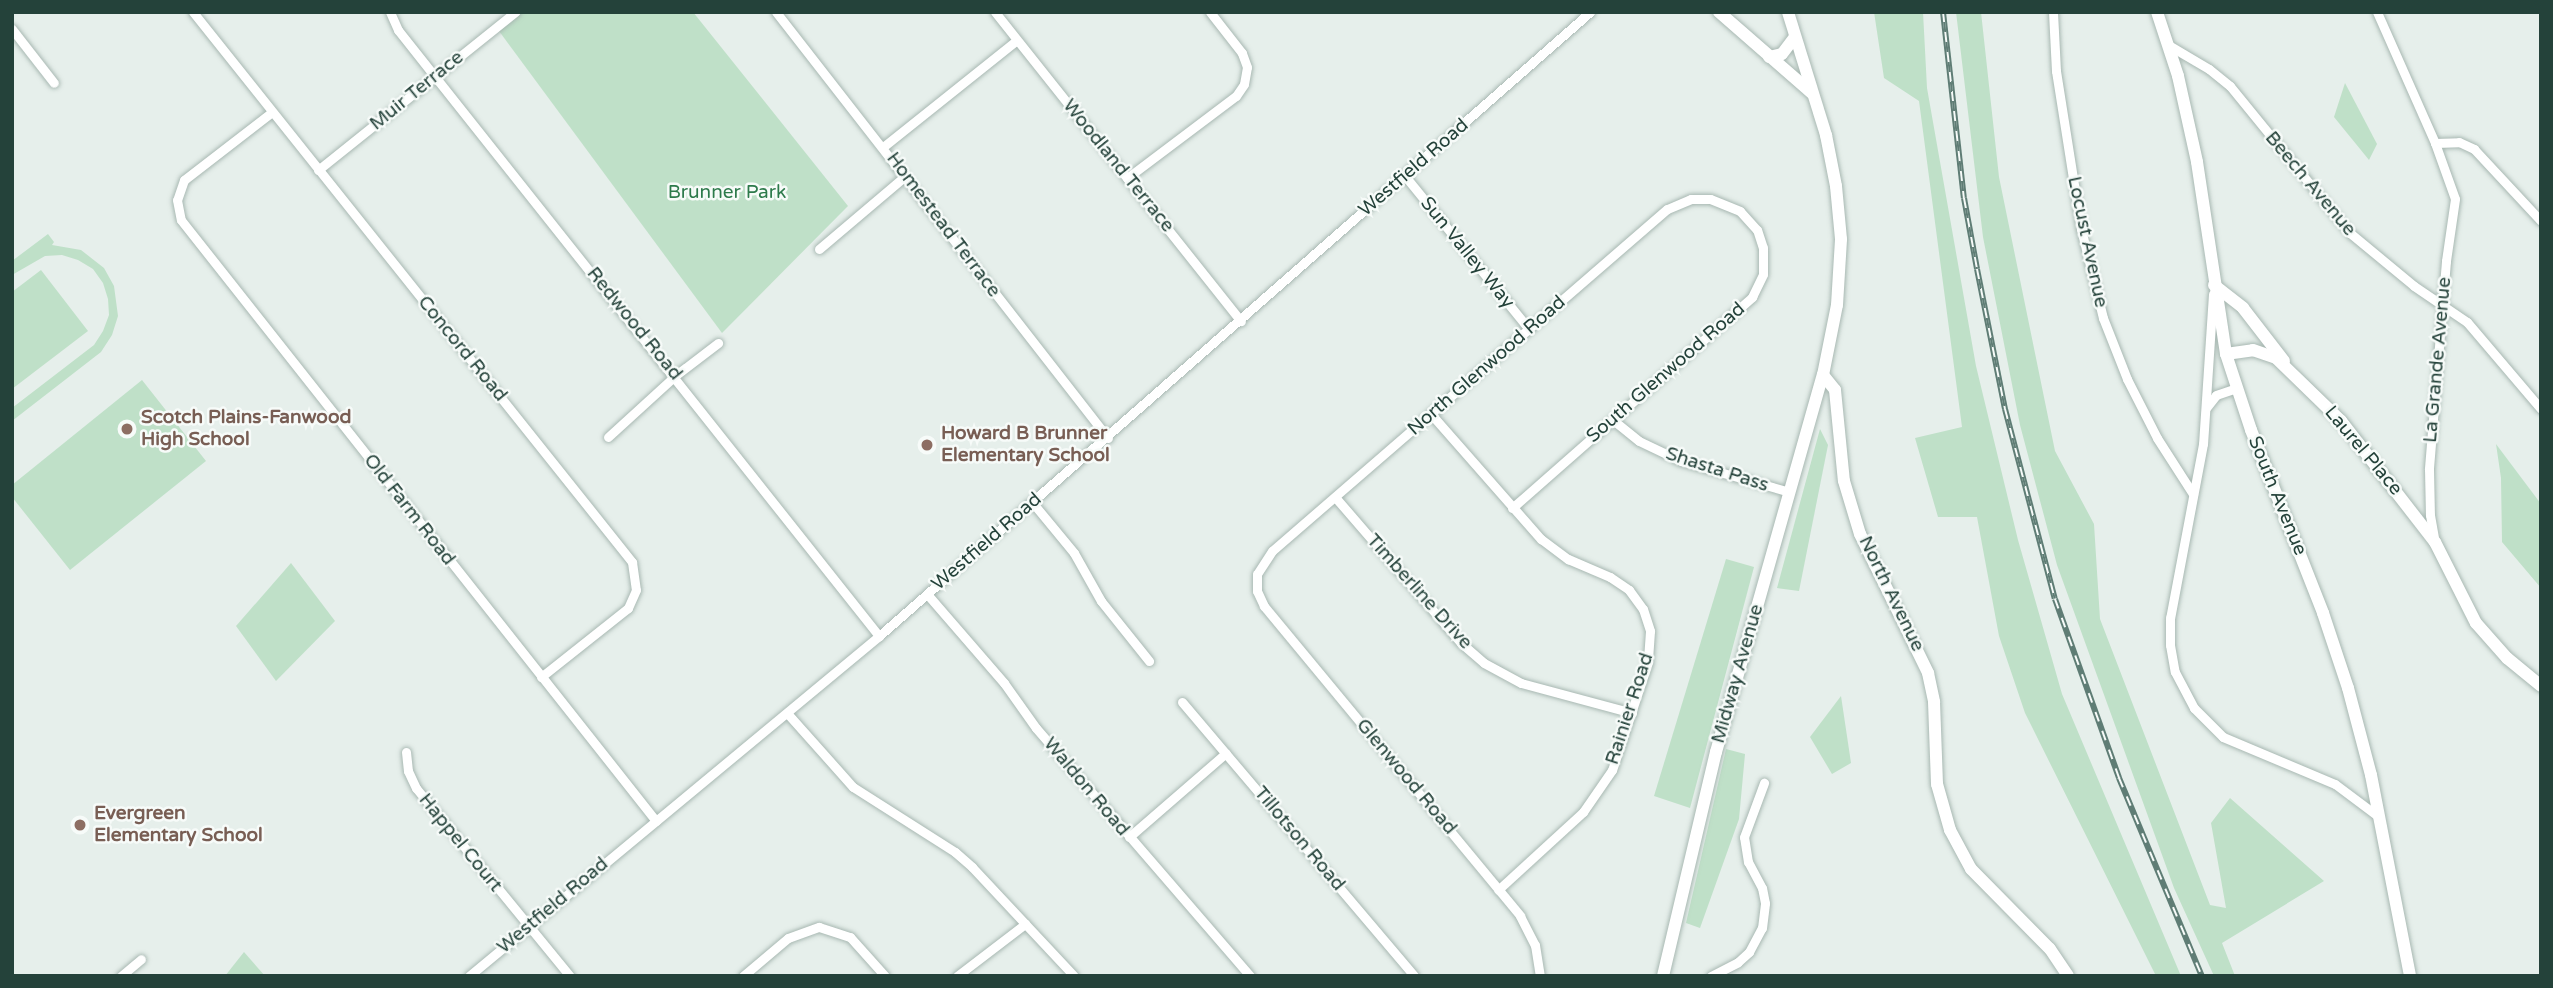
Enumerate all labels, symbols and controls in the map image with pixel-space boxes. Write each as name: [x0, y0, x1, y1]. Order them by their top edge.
street label: Muir Terrace: [366, 46, 468, 136]
street label: Woodland Terrace: [1057, 95, 1179, 237]
street label: Westfield Road: [1355, 114, 1473, 222]
street label: Beech Avenue: [2260, 127, 2360, 241]
street label: Homestead Terrace: [881, 148, 1005, 302]
street label: Locust Avenue: [2062, 174, 2112, 310]
park label: Brunner Park: [668, 182, 786, 204]
street label: Sun Valley Way: [1415, 193, 1519, 313]
street label: Redwood Road: [581, 263, 687, 385]
street label: La Grande Avenue: [2419, 276, 2457, 444]
street label: North Glenwood Road: [1403, 291, 1571, 441]
street label: Concord Road: [412, 292, 512, 406]
street label: South Glenwood Road: [1582, 298, 1750, 448]
street label: Laurel Place: [2319, 402, 2407, 500]
place label: Scotch Plains-Fanwood High School: [141, 407, 351, 451]
marker: Scotch Plains-Fanwood High School: [119, 421, 135, 437]
place label: Howard B Brunner Elementary School: [941, 423, 1110, 467]
street label: South Avenue: [2243, 433, 2311, 559]
marker: Howard B Brunner Elementary School: [919, 437, 935, 453]
street label: Shasta Pass: [1663, 443, 1771, 497]
street label: Old Farm Road: [358, 450, 460, 570]
street label: Westfield Road: [928, 488, 1046, 596]
street label: Timberline Drive: [1361, 530, 1477, 654]
street label: North Avenue: [1853, 533, 1929, 655]
street label: Midway Avenue: [1707, 602, 1769, 746]
street label: Rainier Road: [1601, 650, 1659, 768]
street label: Glenwood Road: [1351, 715, 1461, 839]
street label: Waldon Road: [1038, 733, 1134, 841]
street label: Tillotson Road: [1249, 782, 1349, 896]
street label: Happel Court: [413, 789, 507, 897]
place label: Evergreen Elementary School: [94, 803, 263, 847]
marker: Evergreen Elementary School: [72, 817, 88, 833]
street label: Westfield Road: [493, 853, 613, 959]

